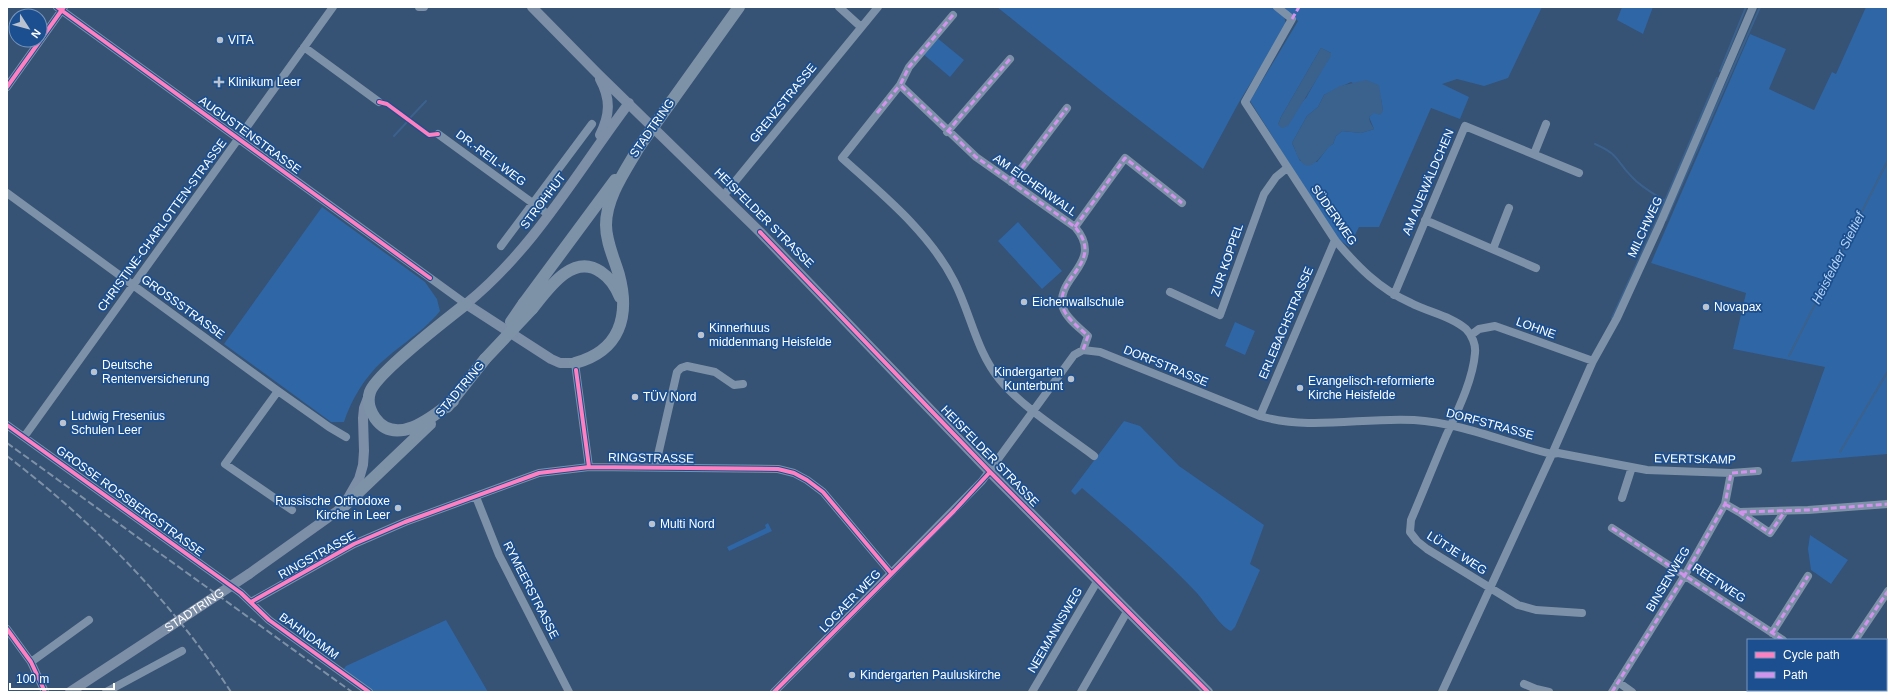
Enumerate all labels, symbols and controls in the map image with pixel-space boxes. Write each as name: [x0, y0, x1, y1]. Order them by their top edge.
north arrow: [8, 8, 48, 48]
text: N: [29, 27, 43, 41]
place label: VITA: [228, 33, 254, 47]
marker: VITA: [215, 35, 225, 45]
street label: GRENZSTRASSE: [747, 61, 819, 145]
place label: Klinikum Leer: [228, 75, 301, 89]
marker: Klinikum Leer: [213, 76, 225, 88]
street label: AUGUSTENSTRASSE: [196, 93, 304, 177]
street label: STADTRING: [627, 96, 677, 160]
street label: DR.-REIL-WEG: [453, 127, 529, 189]
street label: AM AUEWÄLDCHEN: [1399, 127, 1457, 237]
street label: CHRISTINE-CHARLOTTEN-STRASSE: [95, 136, 229, 314]
street label: AM EICHENWALL: [990, 151, 1080, 219]
street label: HEISFELDER STRASSE: [711, 165, 817, 271]
street label: STROHHUT: [517, 170, 569, 232]
street label: SÜDERWEG: [1308, 182, 1360, 248]
street label: MILCHWEG: [1625, 194, 1665, 260]
water label: Heisfelder Sieltief: [1808, 208, 1868, 306]
street label: ZUR KOPPEL: [1208, 221, 1246, 298]
street label: ERLEBACHSTRASSE: [1256, 265, 1316, 381]
street label: GROSSSTRASSE: [139, 272, 227, 342]
place label: Eichenwallschule: [1032, 295, 1124, 309]
marker: Eichenwallschule: [1019, 297, 1029, 307]
place label: Novapax: [1714, 300, 1761, 314]
marker: Novapax: [1701, 302, 1711, 312]
street label: LOHNE: [1514, 314, 1558, 342]
place label: Kinnerhuus middenmang Heisfelde: [709, 321, 832, 349]
marker: Kinnerhuus middenmang Heisfelde: [696, 330, 706, 340]
street label: DORFSTRASSE: [1122, 343, 1210, 389]
place label: Deutsche Rentenversicherung: [102, 358, 209, 386]
street label: STADTRING: [433, 358, 487, 420]
place label: Kindergarten Kunterbunt: [994, 365, 1064, 393]
marker: Deutsche Rentenversicherung: [89, 367, 99, 377]
marker: Kindergarten Kunterbunt: [1066, 374, 1076, 384]
place label: Evangelisch-reformierte Kirche Heisfelde: [1308, 374, 1435, 402]
marker: Evangelisch-reformierte Kirche Heisfelde: [1295, 383, 1305, 393]
place label: TÜV Nord: [643, 390, 696, 404]
marker: TÜV Nord: [630, 392, 640, 402]
street label: HEISFELDER STRASSE: [938, 403, 1042, 509]
street label: DORFSTRASSE: [1445, 406, 1535, 442]
place label: Ludwig Fresenius Schulen Leer: [71, 409, 165, 437]
marker: Ludwig Fresenius Schulen Leer: [58, 418, 68, 428]
street label: GROSSE ROSSBERGSTRASSE: [54, 443, 206, 559]
street label: RINGSTRASSE: [608, 450, 694, 466]
street label: EVERTSKAMP: [1654, 451, 1736, 467]
place label: Russische Orthodoxe Kirche in Leer: [275, 494, 390, 522]
marker: Russische Orthodoxe Kirche in Leer: [393, 503, 403, 513]
place label: Multi Nord: [660, 517, 715, 531]
marker: Multi Nord: [647, 519, 657, 529]
street label: RINGSTRASSE: [276, 528, 358, 582]
street label: LÜTJE WEG: [1424, 528, 1490, 578]
street label: RYMEERSTRASSE: [500, 539, 562, 641]
street label: BINSENWEG: [1643, 544, 1693, 614]
street label: REETWEG: [1690, 561, 1748, 605]
street label: LOGAER WEG: [816, 567, 884, 635]
street label: STADTRING: [162, 585, 227, 635]
street label: NEEMANNSWEG: [1025, 585, 1085, 675]
street label: BAHNDAMM: [277, 610, 341, 662]
legend: [1747, 639, 1887, 691]
text: Cycle path: [1783, 648, 1840, 662]
scale bar: [10, 665, 114, 691]
place label: Kindergarten Pauluskirche: [860, 668, 1001, 682]
text: Path: [1783, 668, 1808, 682]
marker: Kindergarten Pauluskirche: [847, 670, 857, 680]
text: 100 m: [16, 672, 49, 686]

